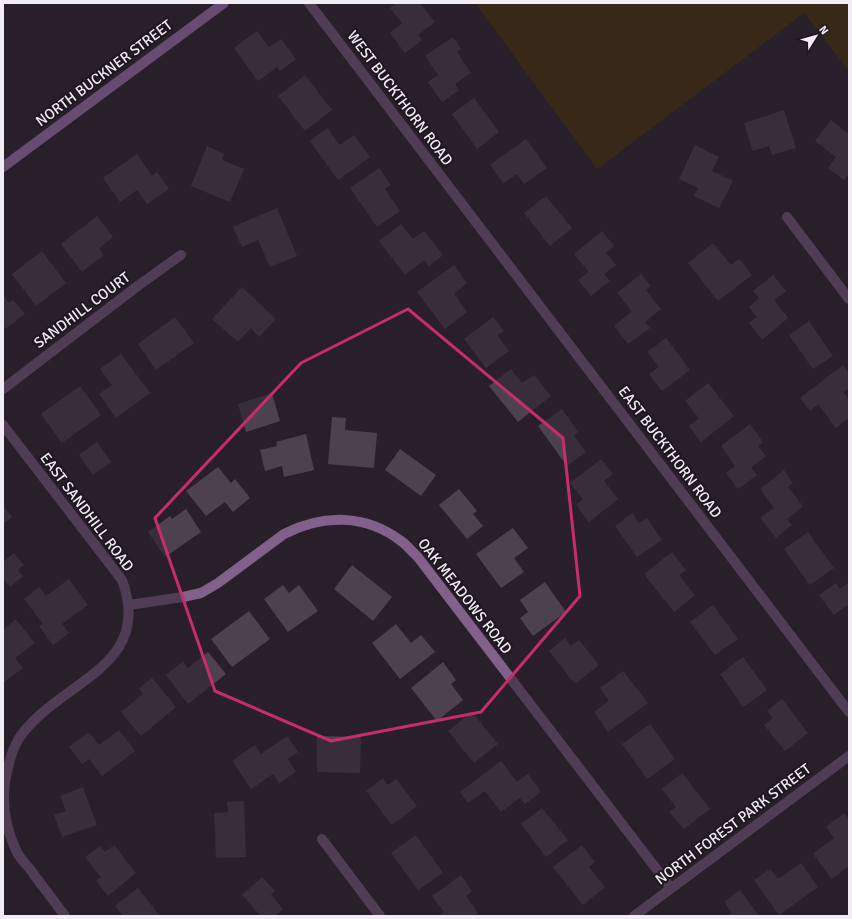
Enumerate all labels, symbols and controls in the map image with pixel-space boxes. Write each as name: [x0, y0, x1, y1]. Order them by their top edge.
street label: NORTH BUCKNER STREET: [32, 15, 176, 130]
north arrow: [796, 16, 836, 56]
text: N: [816, 23, 831, 37]
street label: WEST BUCKTHORN ROAD: [343, 27, 457, 169]
street label: SANDHILL COURT: [30, 268, 134, 352]
street label: EAST BUCKTHORN ROAD: [615, 382, 725, 522]
street label: EAST SANDHILL ROAD: [36, 449, 138, 575]
street label: OAK MEADOWS ROAD: [414, 535, 516, 657]
street label: NORTH FOREST PARK STREET: [652, 759, 815, 888]

